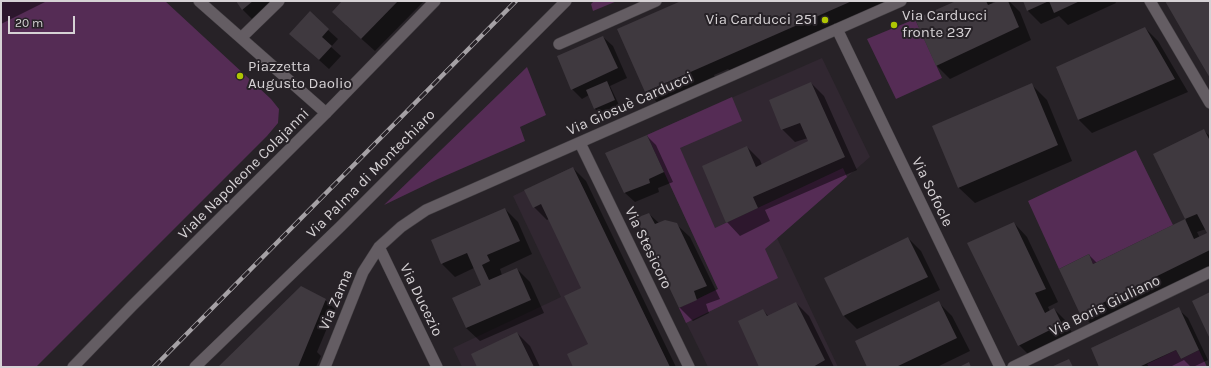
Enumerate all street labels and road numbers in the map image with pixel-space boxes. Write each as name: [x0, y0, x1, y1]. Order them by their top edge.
street label: Via Giosuè Carducci: [564, 68, 696, 140]
street label: Viale Napoleone Colajanni: [175, 105, 313, 243]
street label: Via Palma di Montechiaro: [303, 106, 439, 242]
street label: Via Sofocle: [907, 154, 957, 230]
street label: Via Stesicoro: [620, 204, 676, 292]
street label: Via Ducezio: [396, 261, 446, 339]
street label: Via Zama: [315, 267, 357, 333]
street label: Via Boris Giuliano: [1047, 271, 1163, 341]

